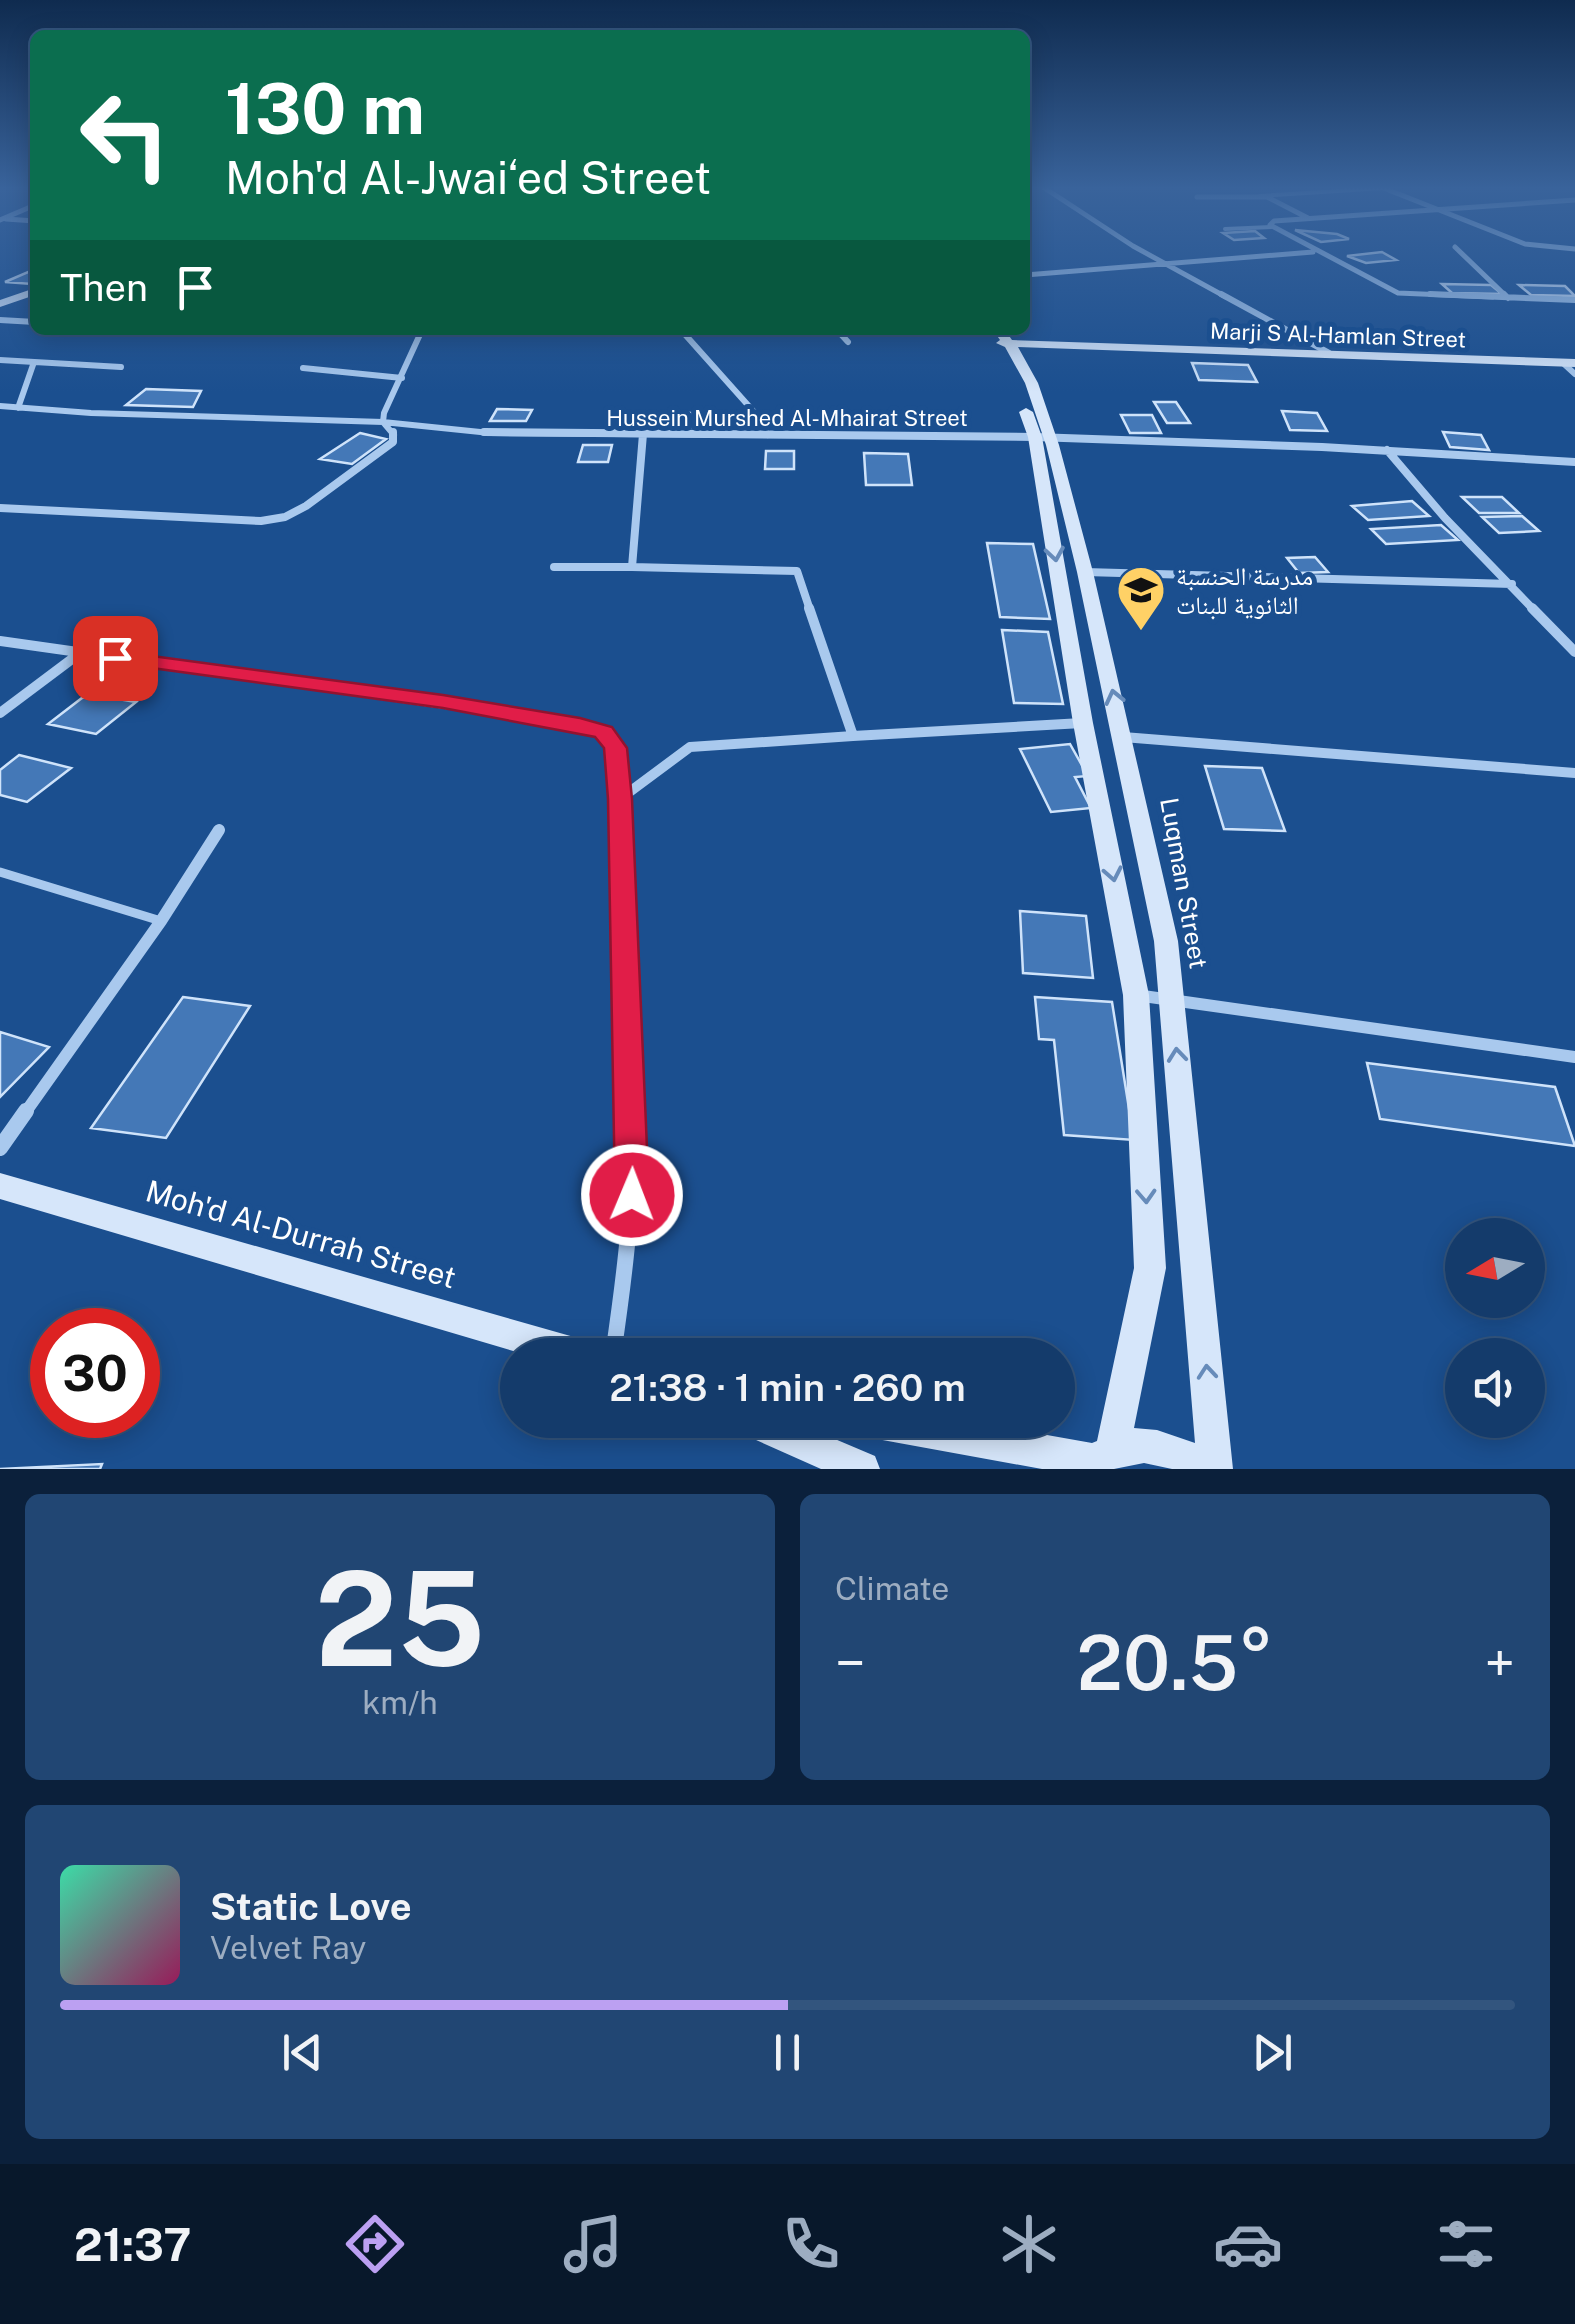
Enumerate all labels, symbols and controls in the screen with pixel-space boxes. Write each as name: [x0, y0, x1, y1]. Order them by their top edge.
text: 130 m: [225, 67, 425, 150]
icon: left: [60, 70, 190, 200]
text: Moh'd Al-Jwai‘ed Street: [225, 151, 711, 204]
icon: arrive: [168, 260, 223, 315]
text: Then: [60, 265, 148, 310]
street label: Marji S Al-Hamlan Street: [1210, 318, 1466, 352]
street label: Hussein Murshed Al-Mhairat Street: [606, 405, 968, 431]
one-way arrow: [1043, 546, 1064, 562]
place label: مدرسة الحنسبة الثانوية للبنات: [1176, 561, 1313, 620]
school or university icon: مدرسة الحنسبة الثانوية للبنات: [1115, 564, 1167, 632]
pin: [73, 616, 158, 701]
icon: arrive: [88, 631, 143, 686]
one-way arrow: [1105, 689, 1126, 706]
street label: Luqman Street: [1154, 795, 1214, 971]
one-way arrow: [1101, 865, 1122, 882]
one-way arrow: [1167, 1047, 1188, 1063]
position arrow: [580, 1143, 684, 1247]
street label: Moh'd Al-Durrah Street: [142, 1172, 460, 1296]
one-way arrow: [1136, 1189, 1157, 1205]
north arrow: [1445, 1218, 1545, 1318]
map controls: [1445, 1218, 1545, 1438]
speed limit sign: 30: [30, 1308, 160, 1438]
button: sound: [1445, 1338, 1545, 1438]
one-way arrow: [1197, 1363, 1218, 1379]
text: 21:38 · 1 min · 260 m: [609, 1365, 966, 1410]
text: 25: [315, 1543, 485, 1695]
text: Climate: [835, 1570, 949, 1607]
text: 20.5°: [1077, 1619, 1273, 1707]
text: −: [835, 1631, 866, 1695]
text: +: [1485, 1631, 1515, 1695]
text: km/h: [362, 1684, 438, 1721]
text: Static Love: [210, 1884, 412, 1929]
text: Velvet Ray: [210, 1929, 366, 1966]
icon: previous: [275, 2025, 330, 2080]
icon: pause: [760, 2025, 815, 2080]
icon: next: [1245, 2025, 1300, 2080]
icon: directions: [340, 2209, 410, 2279]
icon: music: [558, 2209, 628, 2279]
icon: phone: [776, 2209, 846, 2279]
icon: climate: [994, 2209, 1064, 2279]
icon: car: [1213, 2209, 1283, 2279]
icon: filters: [1431, 2209, 1501, 2279]
text: 21:37: [74, 2218, 191, 2271]

